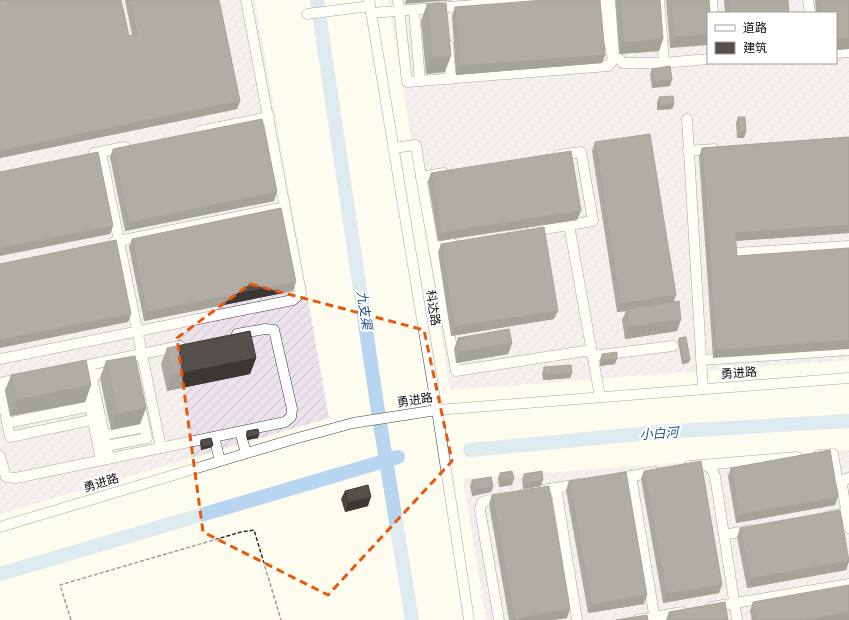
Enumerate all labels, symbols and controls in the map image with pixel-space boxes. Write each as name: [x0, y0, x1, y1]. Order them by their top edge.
legend: [707, 12, 837, 64]
text: 道路: [743, 18, 767, 36]
text: 建筑: [743, 38, 767, 56]
water label: 九支渠: [353, 289, 378, 333]
street label: 科达路: [422, 289, 446, 327]
street label: 勇进路: [720, 362, 758, 382]
street label: 勇进路: [396, 387, 434, 411]
water label: 小白河: [639, 421, 682, 443]
street label: 勇进路: [81, 468, 121, 496]

